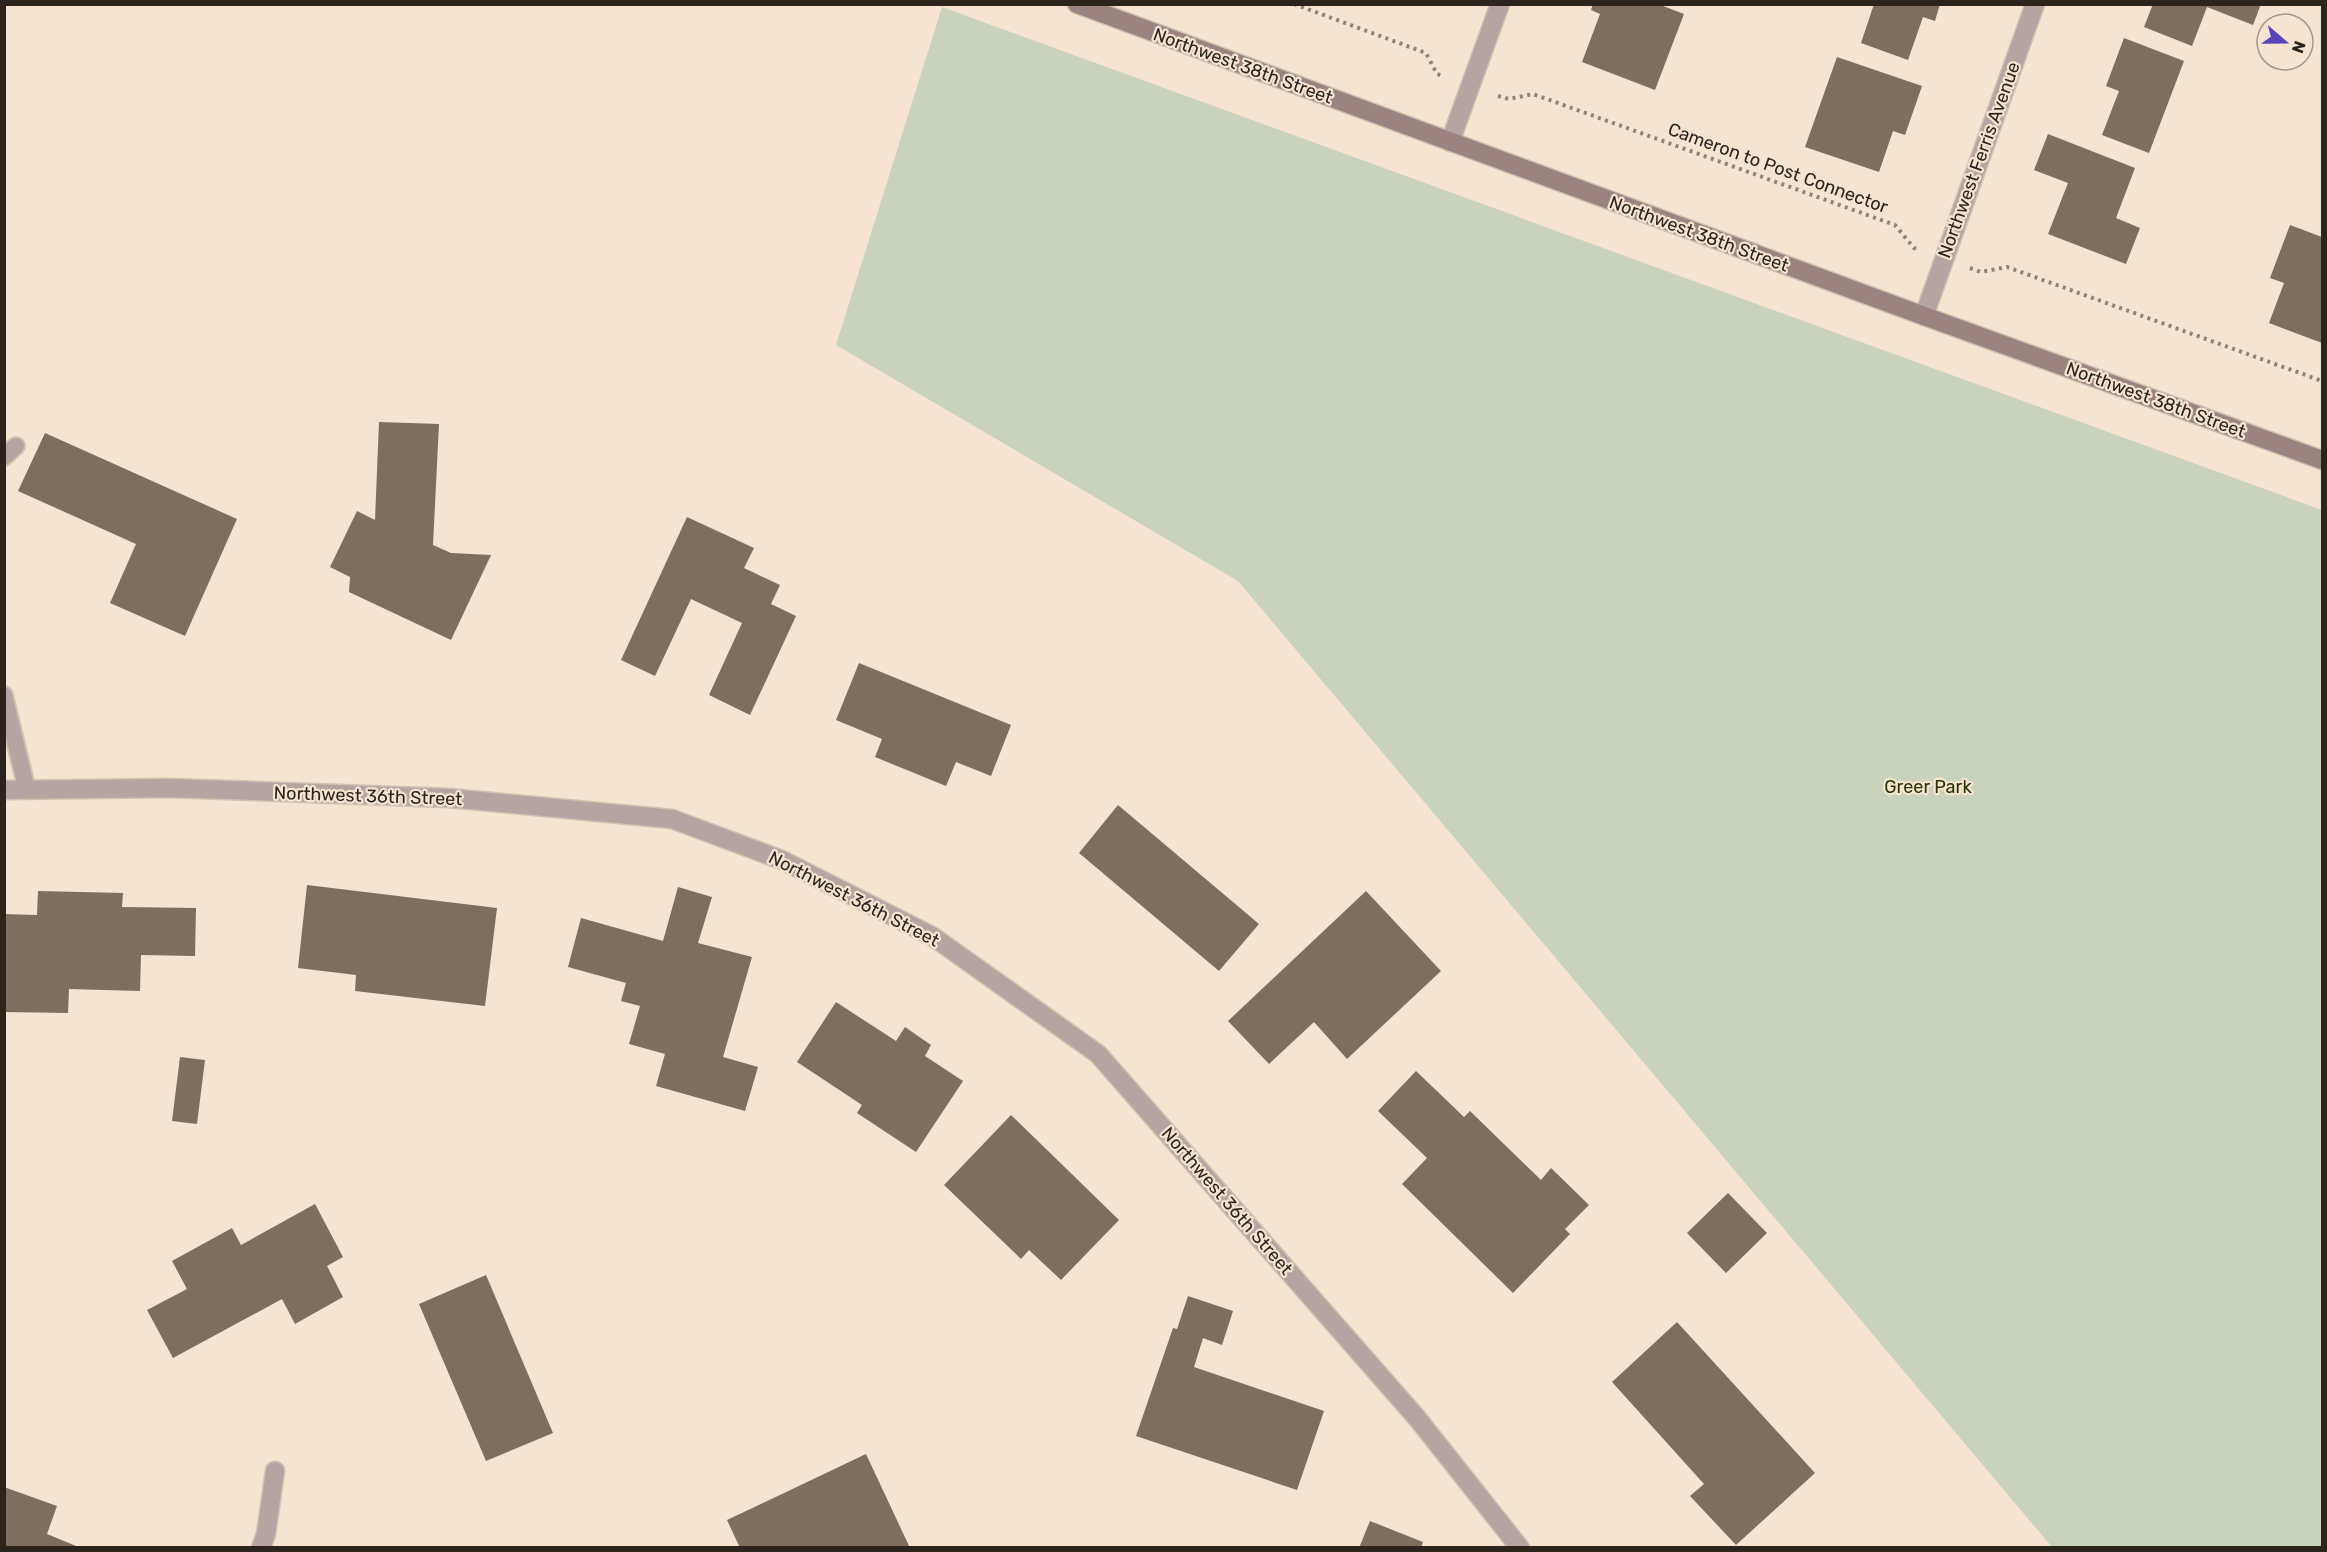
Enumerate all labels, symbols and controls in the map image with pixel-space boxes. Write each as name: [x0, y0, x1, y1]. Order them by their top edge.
north arrow: [2255, 12, 2315, 72]
street label: Northwest 38th Street: [1150, 23, 1336, 109]
text: N: [2288, 38, 2310, 56]
street label: Northwest Ferris Avenue: [1933, 59, 2025, 261]
street label: Cameron to Post Connector: [1665, 118, 1891, 218]
street label: Northwest 38th Street: [1606, 191, 1792, 277]
street label: Northwest 38th Street: [2063, 357, 2249, 443]
park label: Greer Park: [1884, 776, 1972, 798]
street label: Northwest 36th Street: [273, 782, 463, 810]
street label: Northwest 36th Street: [765, 846, 943, 952]
street label: Northwest 36th Street: [1157, 1123, 1297, 1279]

